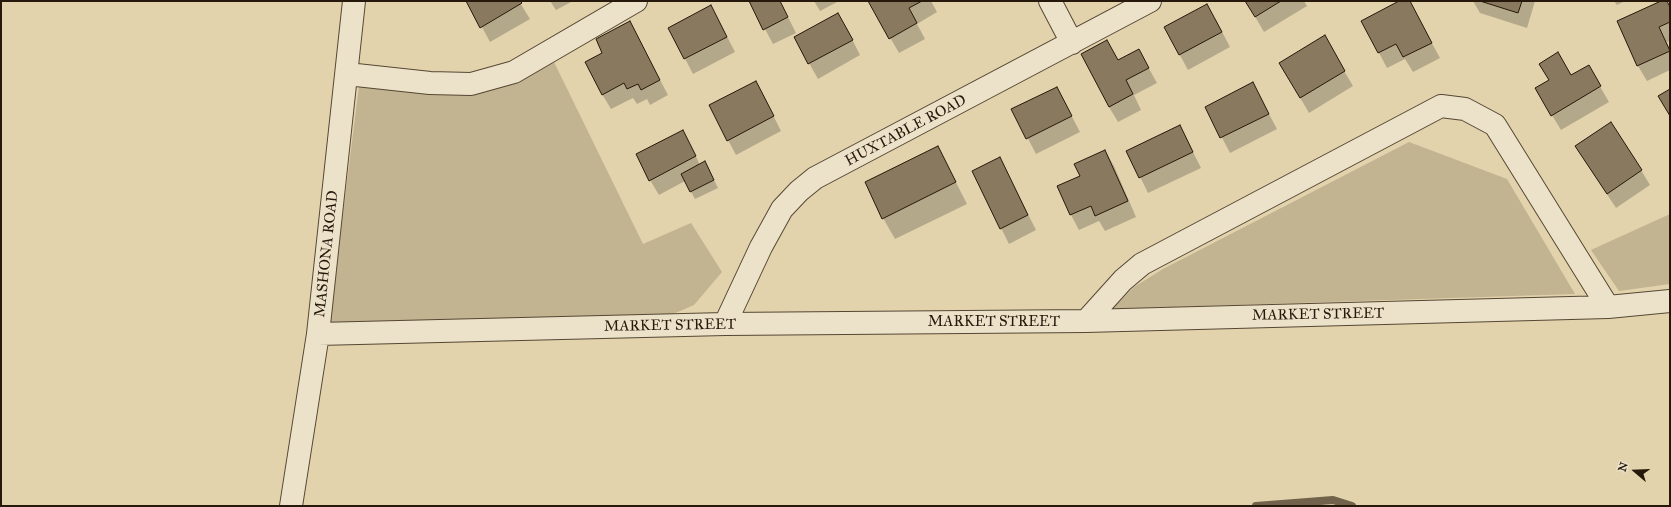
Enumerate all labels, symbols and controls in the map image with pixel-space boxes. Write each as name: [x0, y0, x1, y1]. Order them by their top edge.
street label: HUXTABLE ROAD: [842, 91, 970, 171]
street label: MASHONA ROAD: [311, 190, 343, 318]
street label: MARKET STREET: [1252, 305, 1384, 325]
street label: MARKET STREET: [928, 313, 1060, 331]
street label: MARKET STREET: [604, 316, 736, 336]
north arrow: [1615, 451, 1655, 491]
text: N: [1616, 460, 1631, 473]

